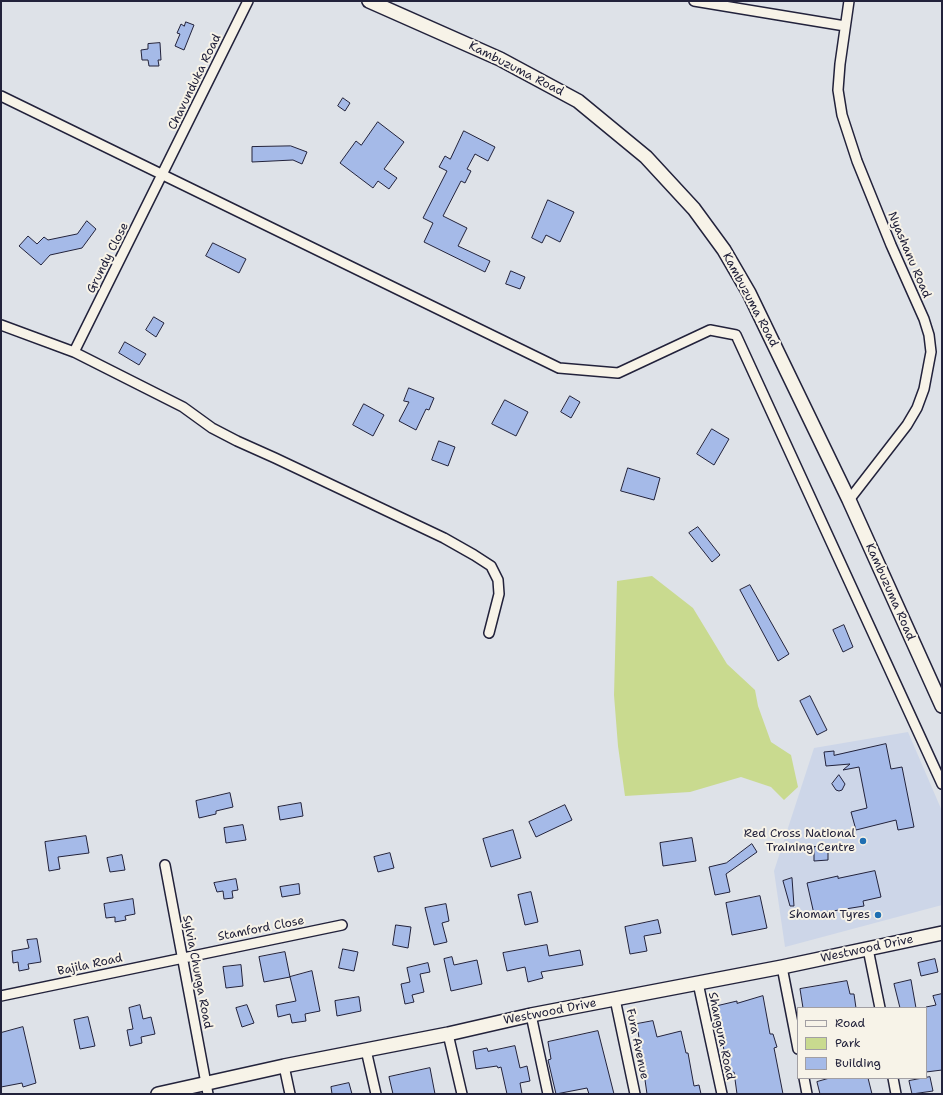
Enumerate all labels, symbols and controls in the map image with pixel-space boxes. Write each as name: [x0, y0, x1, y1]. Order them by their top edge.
street label: Chavunduka Road: [166, 32, 224, 132]
street label: Kambuzuma Road: [466, 39, 566, 99]
street label: Nyashanu Road: [884, 210, 934, 300]
street label: Grundy Close: [84, 220, 132, 296]
street label: Kambuzuma Road: [719, 250, 781, 350]
street label: Kambuzuma Road: [862, 541, 918, 643]
place label: Red Cross National Training Centre: [744, 827, 855, 855]
marker: Red Cross National Training Centre: [858, 836, 868, 846]
place label: Shoman Tyres: [789, 908, 870, 922]
marker: Shoman Tyres: [873, 910, 883, 920]
street label: Sylvia Chunga Road: [179, 914, 215, 1030]
street label: Stamford Close: [217, 914, 305, 944]
street label: Westwood Drive: [819, 932, 915, 966]
street label: Bajila Road: [56, 951, 124, 979]
street label: Shangura Road: [705, 991, 737, 1081]
street label: Westwood Drive: [502, 996, 598, 1028]
street label: Fura Avenue: [622, 1007, 652, 1081]
legend: [797, 1007, 927, 1079]
text: Road: [835, 1015, 865, 1031]
text: Park: [835, 1035, 861, 1051]
text: Building: [835, 1055, 881, 1071]

